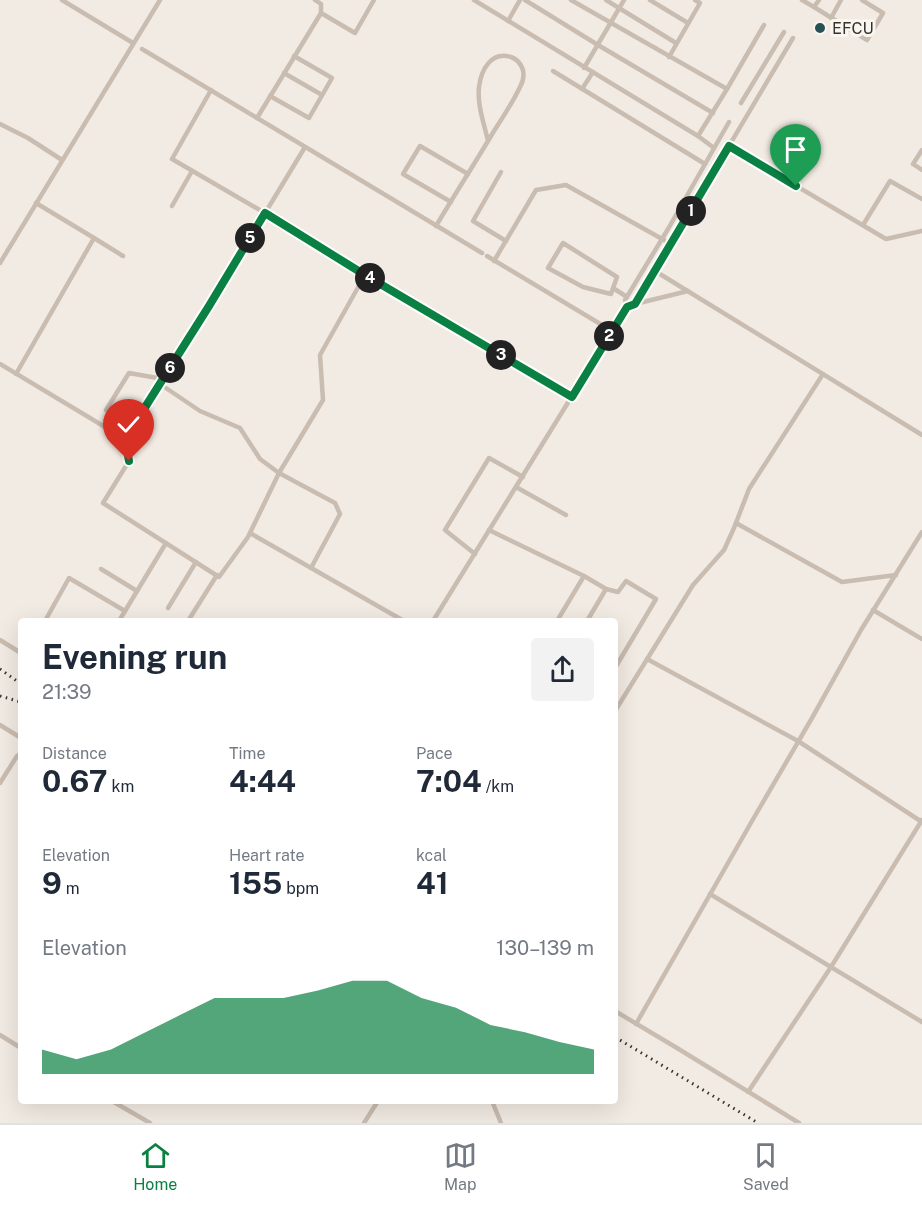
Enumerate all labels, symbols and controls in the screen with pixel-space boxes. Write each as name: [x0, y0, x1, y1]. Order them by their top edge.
place label: EFCU: [832, 19, 874, 38]
marker: EFCU: [813, 21, 827, 35]
pin: [770, 124, 821, 186]
icon: arrive: [779, 133, 812, 166]
pin: 1: [676, 196, 706, 226]
text: 1: [688, 201, 694, 220]
pin: 5: [235, 223, 265, 253]
text: 5: [245, 228, 255, 247]
pin: 4: [355, 263, 385, 293]
text: 4: [365, 268, 375, 287]
pin: 2: [594, 321, 624, 351]
text: 2: [604, 326, 614, 345]
pin: 3: [486, 340, 516, 370]
text: 3: [496, 345, 506, 364]
pin: 6: [155, 353, 185, 383]
text: 6: [165, 358, 175, 377]
pin: [103, 399, 154, 461]
icon: check: [112, 408, 145, 441]
text: Evening run: [42, 638, 227, 676]
button: share: [531, 638, 594, 701]
text: 21:39: [42, 680, 92, 704]
text: Distance: [42, 744, 107, 763]
text: Time: [229, 744, 265, 763]
text: Pace: [416, 744, 453, 763]
text: 0.67: [42, 763, 108, 799]
text: 4:44: [229, 763, 296, 799]
text: 7:04: [416, 763, 482, 799]
text: km: [108, 777, 134, 796]
text: /km: [482, 777, 514, 796]
text: Elevation: [42, 846, 110, 865]
text: Heart rate: [229, 846, 305, 865]
text: kcal: [416, 846, 447, 865]
text: 9: [42, 865, 62, 901]
text: 155: [229, 865, 282, 901]
text: 41: [416, 865, 449, 901]
text: m: [62, 879, 80, 898]
text: bpm: [282, 879, 319, 898]
text: Elevation: [42, 936, 127, 960]
text: 130–139 m: [496, 936, 594, 960]
tab: Home: [133, 1139, 177, 1194]
tab: Map: [444, 1139, 477, 1194]
tab: Saved: [743, 1139, 789, 1194]

